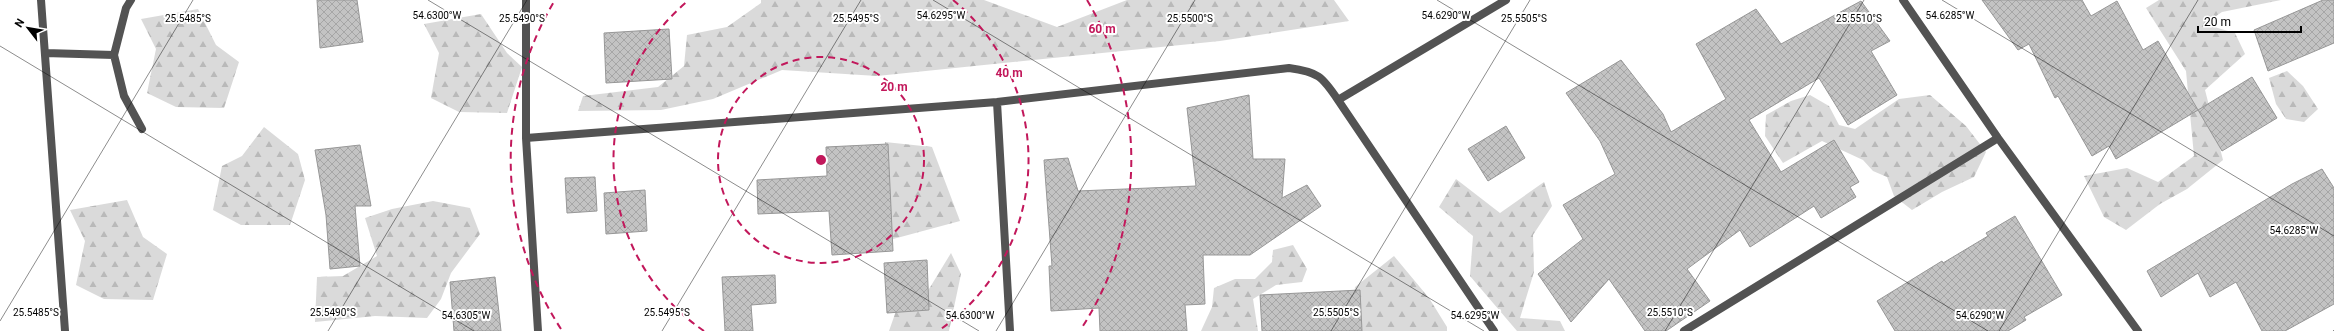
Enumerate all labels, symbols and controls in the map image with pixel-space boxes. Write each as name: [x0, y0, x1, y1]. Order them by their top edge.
north arrow: [8, 8, 48, 48]
scale bar: [2198, 8, 2301, 34]
text: 54.6300°W: [413, 10, 462, 21]
text: 54.6295°W: [917, 10, 966, 21]
text: 54.6290°W: [1422, 10, 1471, 21]
text: 54.6285°W: [1926, 10, 1975, 21]
text: 25.5485°S: [165, 13, 211, 24]
text: 25.5490°S: [499, 13, 545, 24]
text: 25.5495°S: [833, 13, 879, 24]
text: 25.5500°S: [1167, 13, 1213, 24]
text: 25.5505°S: [1501, 13, 1547, 24]
text: 25.5510°S: [1836, 13, 1882, 24]
text: 20 m: [2204, 15, 2231, 29]
text: N: [12, 16, 28, 30]
text: 60 m: [1088, 22, 1116, 36]
text: 40 m: [995, 66, 1023, 80]
text: 20 m: [880, 80, 908, 94]
centre of rings: [814, 153, 828, 167]
text: 54.6285°W: [2270, 225, 2319, 236]
text: 25.5485°S: [13, 307, 59, 318]
text: 25.5490°S: [310, 307, 356, 318]
text: 25.5495°S: [644, 307, 690, 318]
text: 25.5505°S: [1313, 307, 1359, 318]
text: 25.5510°S: [1647, 307, 1693, 318]
text: 54.6305°W: [442, 310, 491, 321]
text: 54.6300°W: [946, 310, 995, 321]
text: 54.6295°W: [1451, 310, 1500, 321]
text: 54.6290°W: [1956, 310, 2005, 321]

